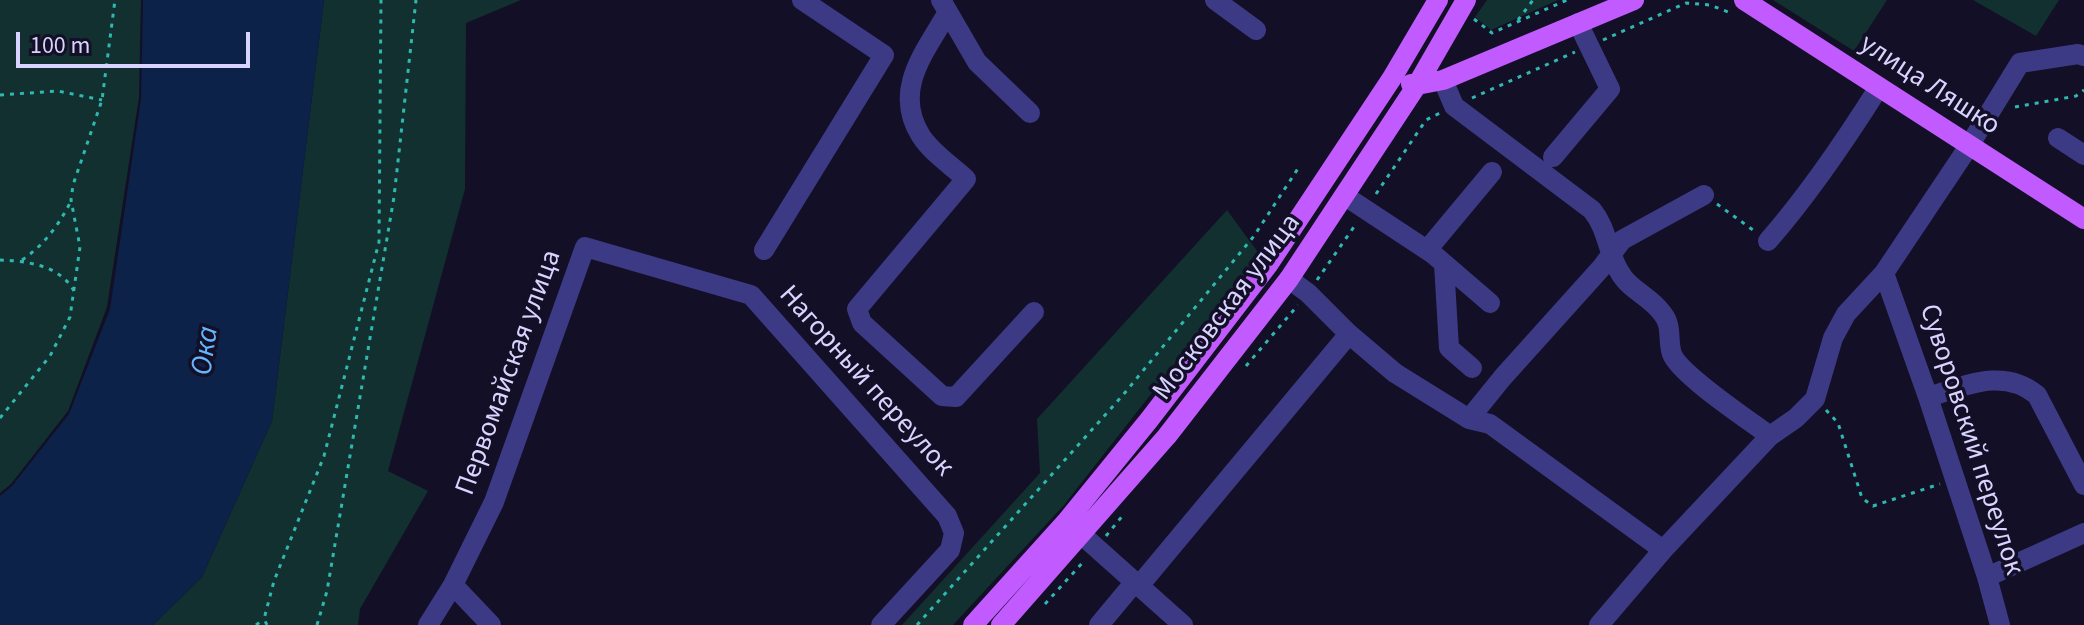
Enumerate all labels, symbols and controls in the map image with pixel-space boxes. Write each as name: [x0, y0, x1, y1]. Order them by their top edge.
scale bar: [20, 16, 254, 66]
text: 100 m: [30, 28, 90, 63]
street label: улица Ляшко: [1853, 28, 2005, 144]
street label: Московская улица: [1147, 208, 1309, 408]
street label: Первомайская улица: [450, 246, 570, 500]
street label: Нагорный переулок: [770, 280, 960, 484]
street label: Суворовский переулок: [1910, 300, 2030, 580]
water label: Ока: [186, 324, 228, 378]

